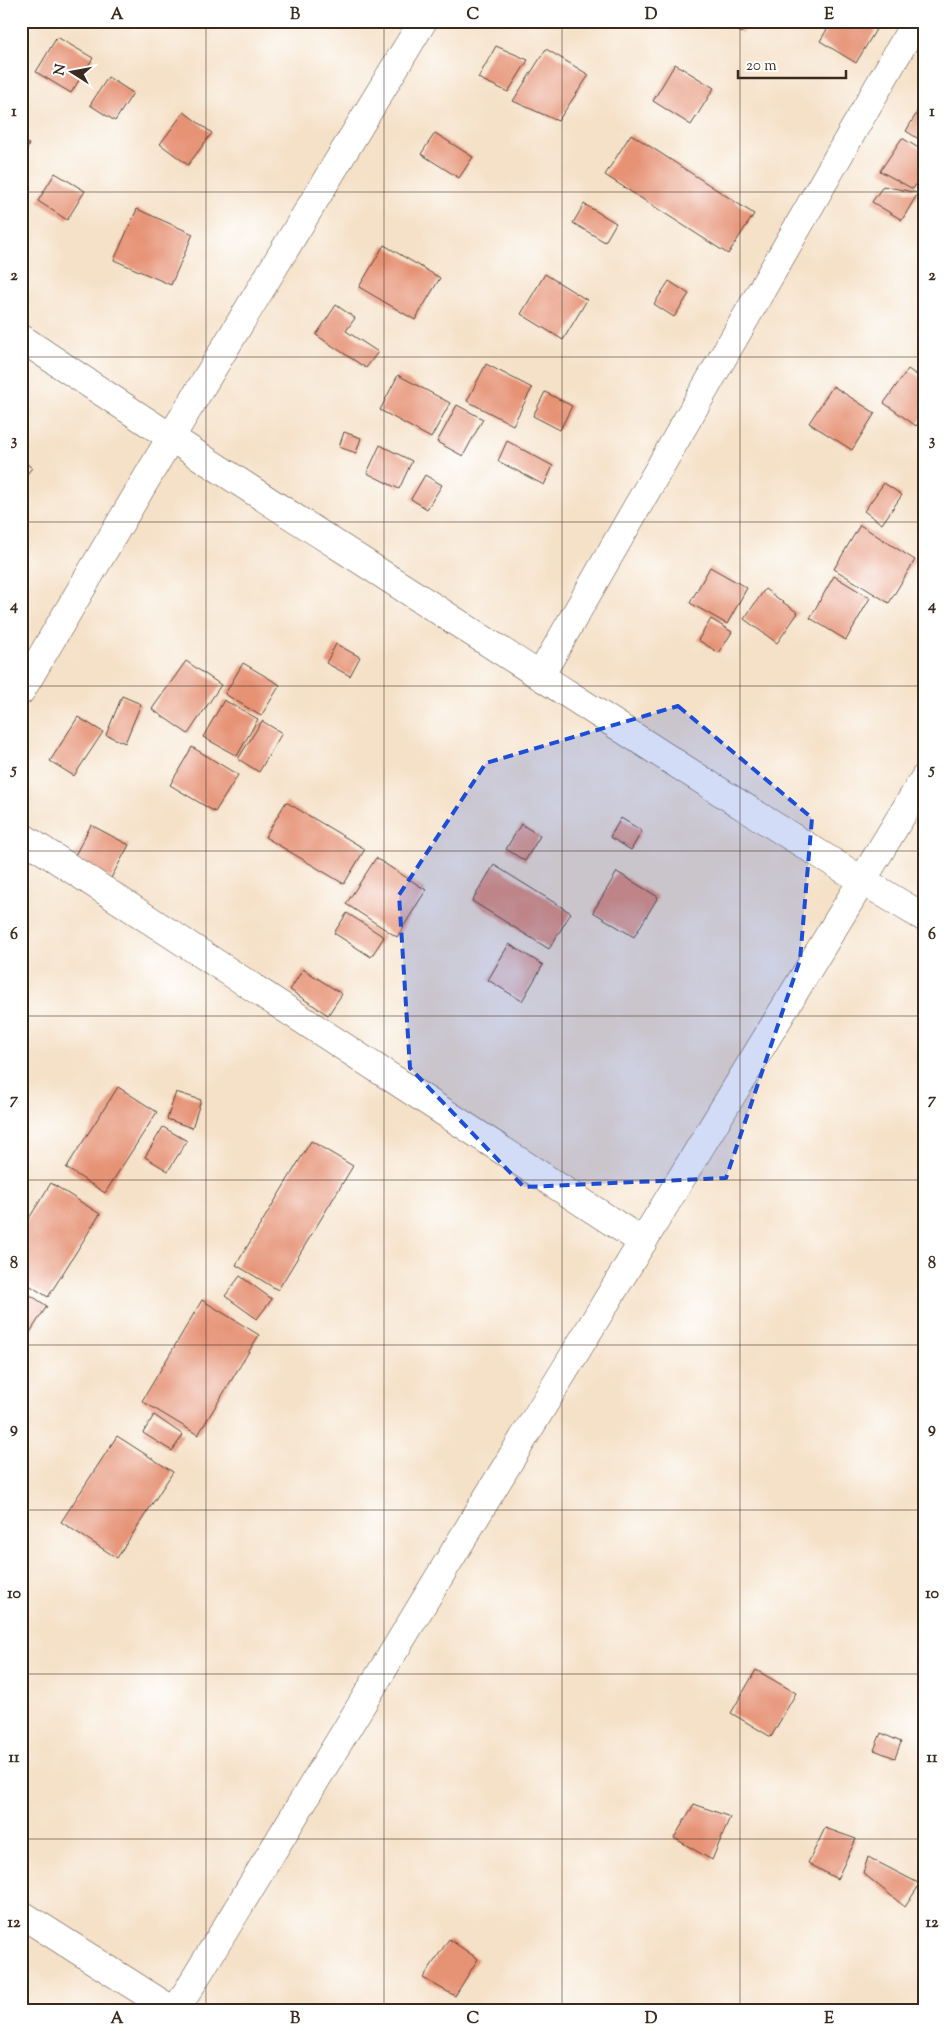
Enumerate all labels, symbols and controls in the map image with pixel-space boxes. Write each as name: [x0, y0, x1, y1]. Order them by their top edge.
text: A: [111, 4, 124, 27]
text: B: [290, 4, 300, 27]
text: C: [467, 4, 480, 27]
text: D: [645, 4, 658, 27]
text: E: [824, 4, 834, 27]
north arrow: [48, 48, 98, 98]
scale bar: [738, 48, 846, 80]
text: 20 m: [746, 56, 777, 77]
text: N: [50, 63, 72, 77]
text: 1: [11, 101, 17, 124]
text: 1: [929, 101, 935, 124]
text: 2: [10, 265, 18, 288]
text: 2: [928, 265, 936, 288]
text: 3: [11, 430, 18, 453]
text: 3: [929, 430, 936, 453]
text: 4: [9, 595, 18, 618]
text: 4: [927, 595, 936, 618]
text: 5: [9, 759, 17, 782]
text: 5: [927, 759, 935, 782]
text: 6: [10, 924, 18, 947]
text: 6: [928, 924, 936, 947]
text: 7: [10, 1089, 19, 1112]
text: 7: [928, 1089, 937, 1112]
text: 8: [10, 1253, 18, 1276]
text: 8: [928, 1253, 936, 1276]
text: 9: [10, 1418, 18, 1441]
text: 9: [928, 1418, 936, 1441]
text: 10: [7, 1583, 21, 1606]
text: 10: [925, 1583, 939, 1606]
text: 11: [9, 1747, 20, 1770]
text: 11: [927, 1747, 938, 1770]
text: 12: [8, 1912, 21, 1935]
text: 12: [926, 1912, 939, 1935]
text: A: [111, 2008, 124, 2031]
text: B: [290, 2008, 300, 2031]
text: C: [467, 2008, 480, 2031]
text: D: [645, 2008, 658, 2031]
text: E: [824, 2008, 834, 2031]

